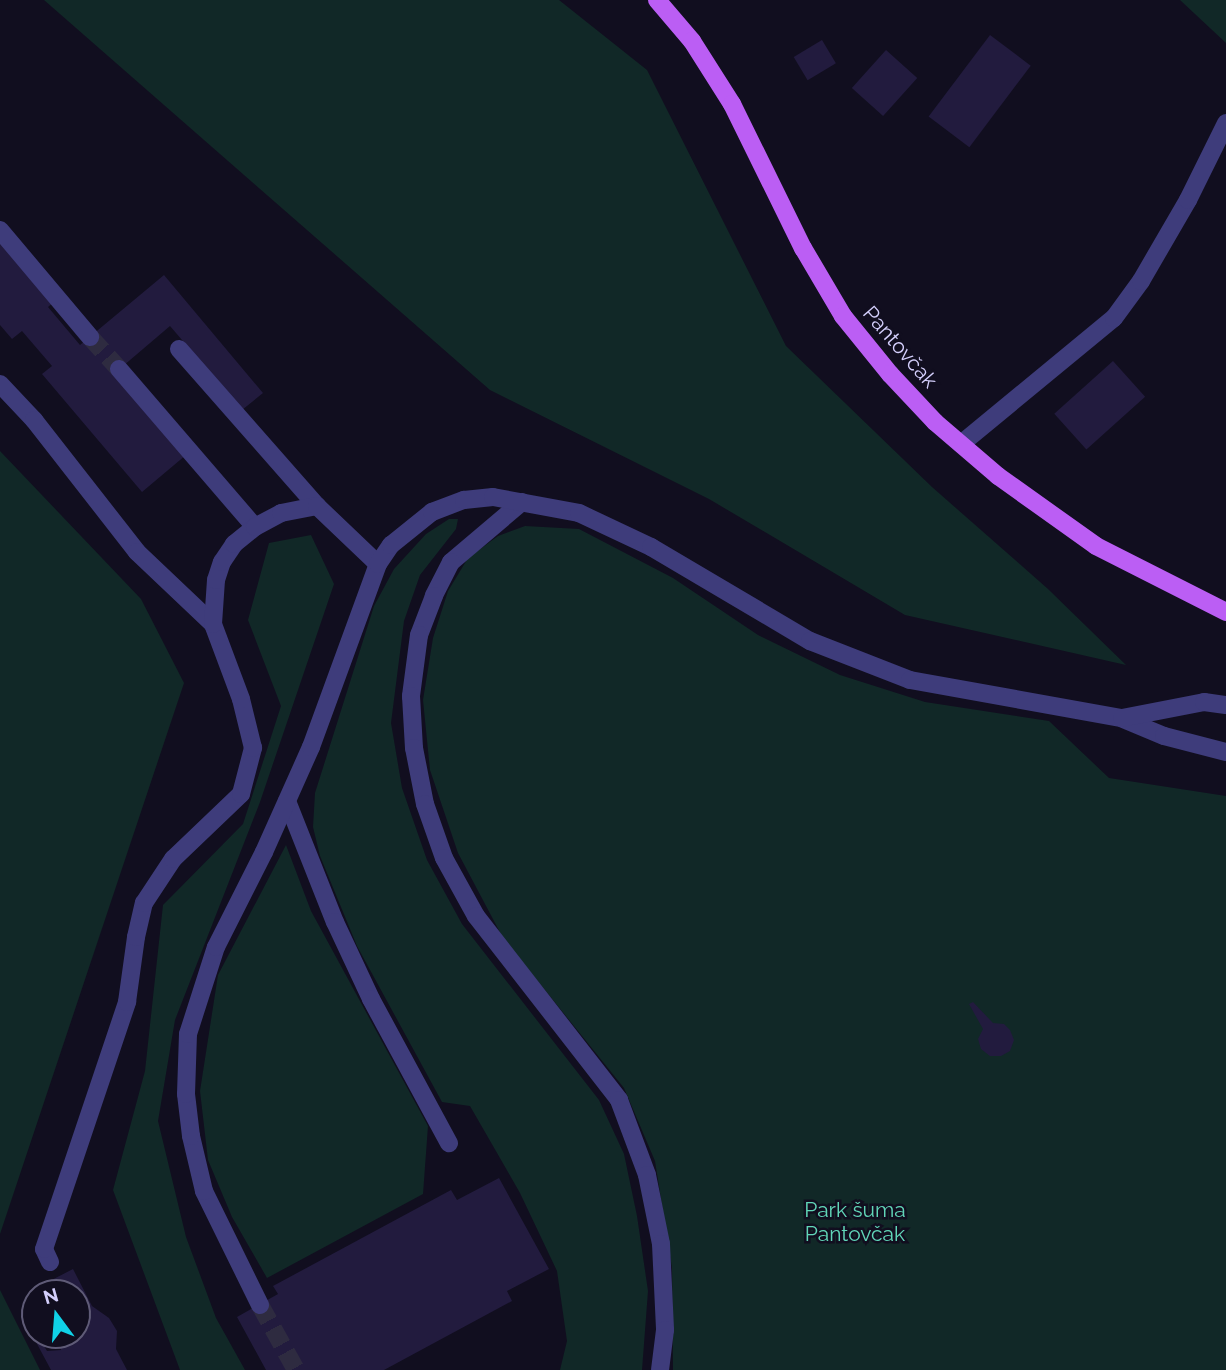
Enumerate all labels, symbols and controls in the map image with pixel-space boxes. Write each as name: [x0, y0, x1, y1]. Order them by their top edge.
street label: Pantovčak: [858, 301, 942, 393]
park label: Park šuma Pantovčak: [804, 1197, 906, 1247]
north arrow: [21, 1279, 91, 1349]
text: N: [41, 1283, 61, 1308]

